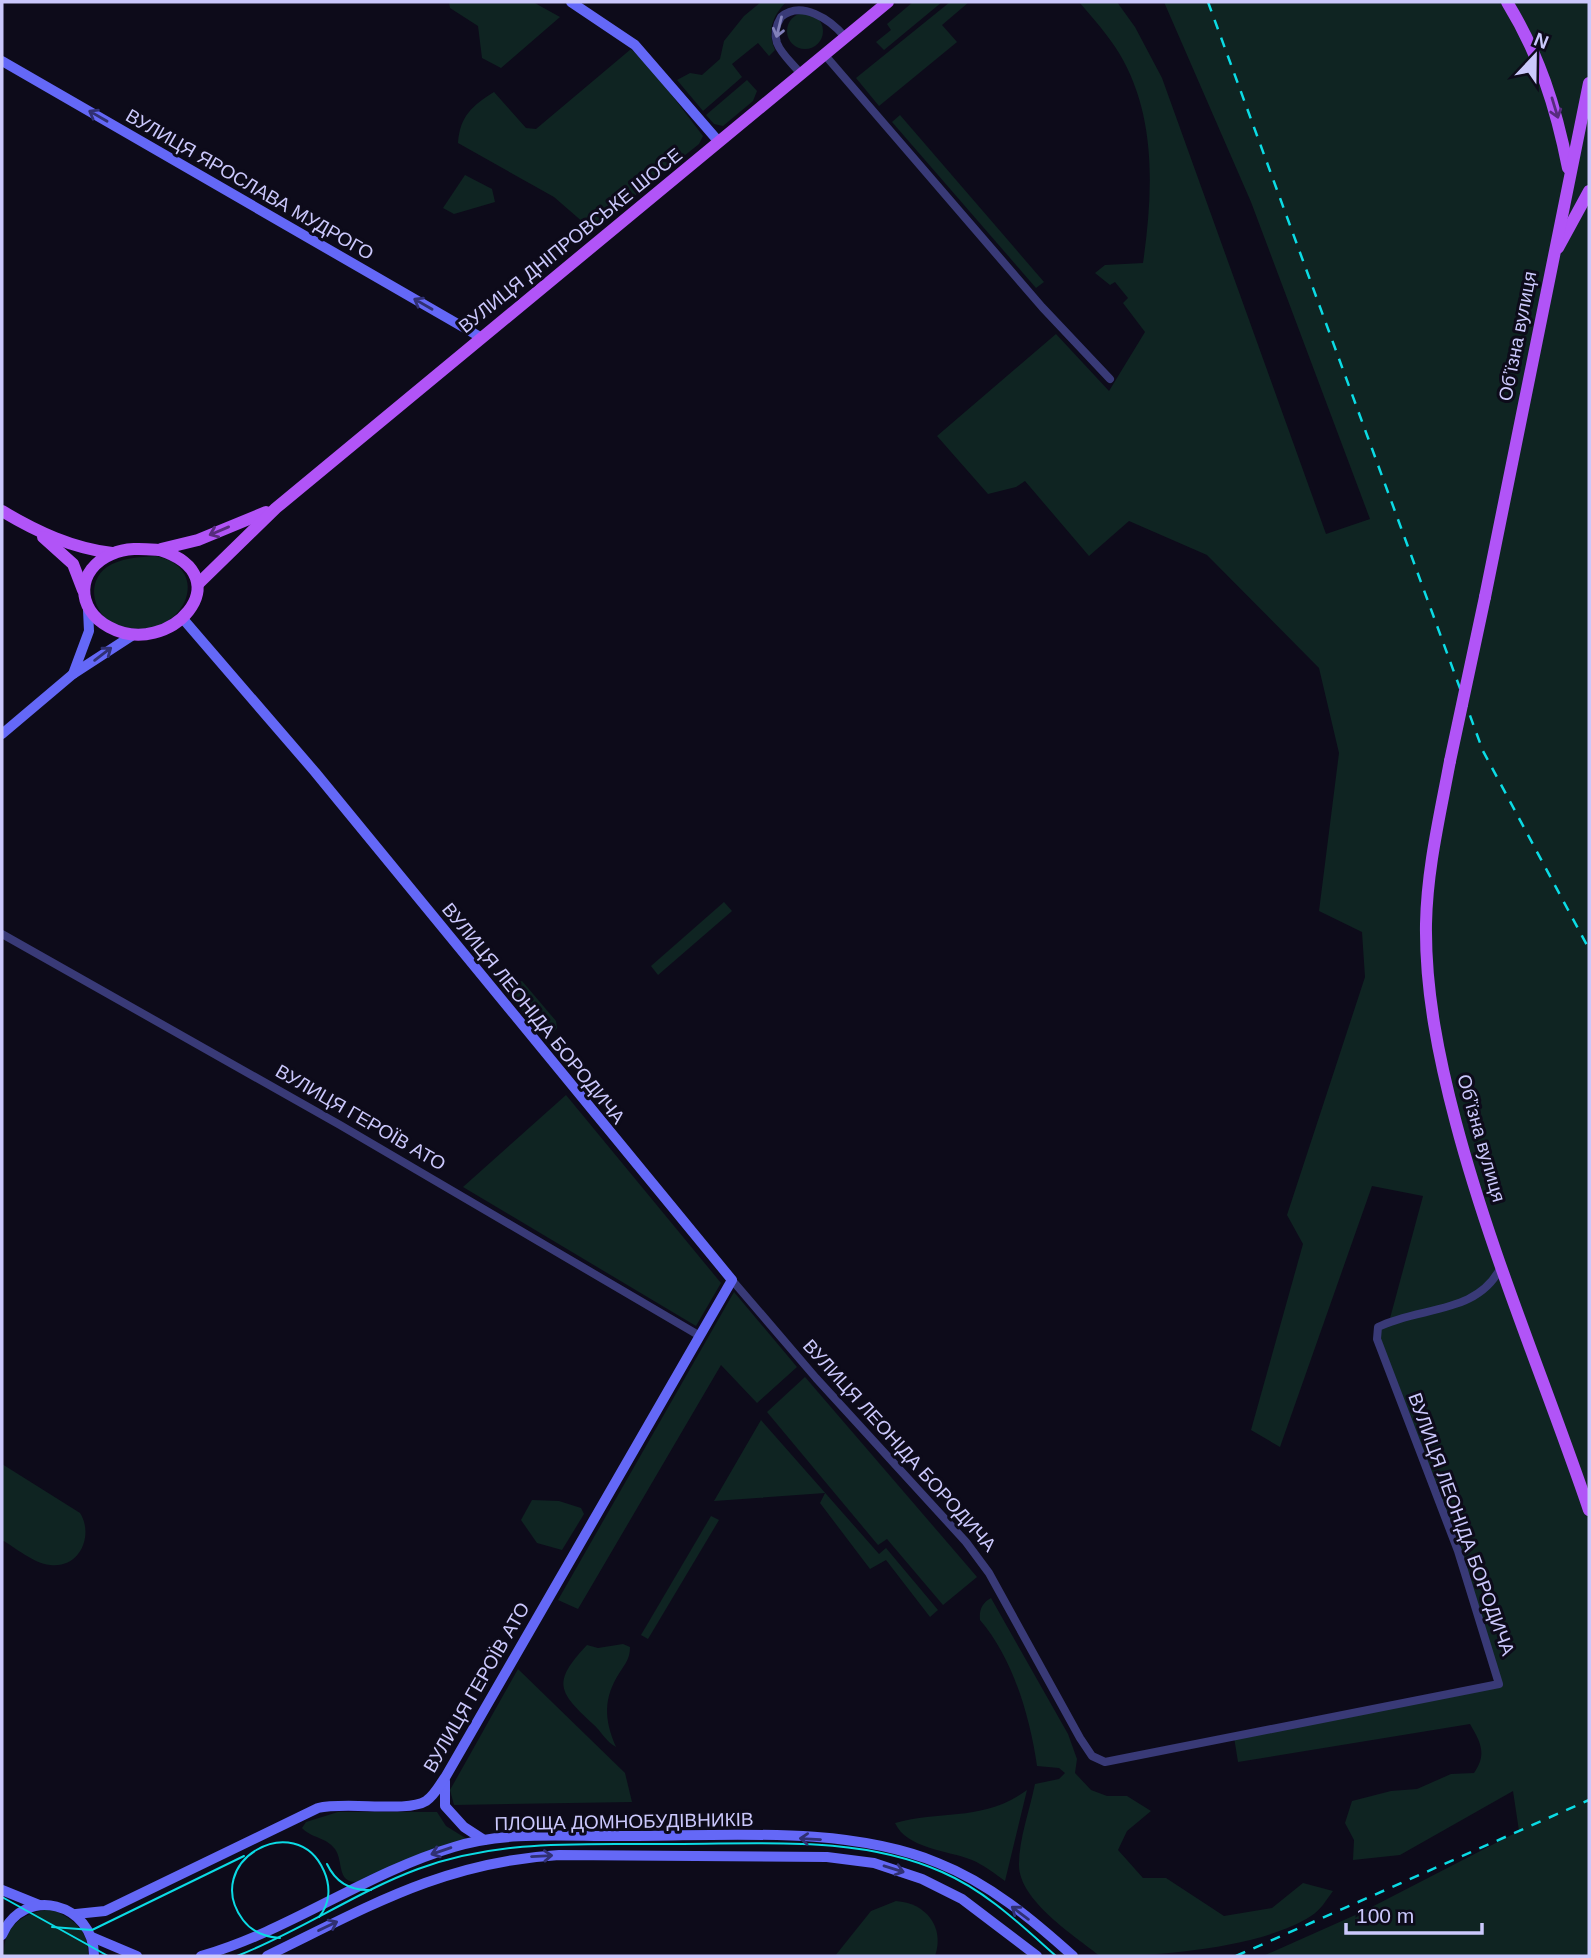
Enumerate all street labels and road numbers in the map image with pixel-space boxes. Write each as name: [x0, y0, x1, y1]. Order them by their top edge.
street label: ВУЛИЦЯ ЯРОСЛАВА МУДРОГО: [122, 105, 377, 264]
street label: ВУЛИЦЯ ДНІПРОВСЬКЕ ШОСЕ: [454, 144, 686, 337]
street label: Обʼїзна вулиця: [1495, 269, 1540, 403]
street label: ВУЛИЦЯ ЛЕОНІДА БОРОДИЧА: [438, 899, 629, 1128]
street label: ВУЛИЦЯ ГЕРОЇВ АТО: [272, 1060, 449, 1175]
street label: Обʼїзна вулиця: [1453, 1072, 1510, 1204]
street label: ВУЛИЦЯ ЛЕОНІДА БОРОДИЧА: [799, 1335, 1001, 1556]
street label: ВУЛИЦЯ ЛЕОНІДА БОРОДИЧА: [1404, 1390, 1519, 1659]
street label: ВУЛИЦЯ ГЕРОЇВ АТО: [419, 1599, 534, 1776]
street label: ПЛОЩА ДОМНОБУДІВНИКІВ: [494, 1809, 754, 1834]

